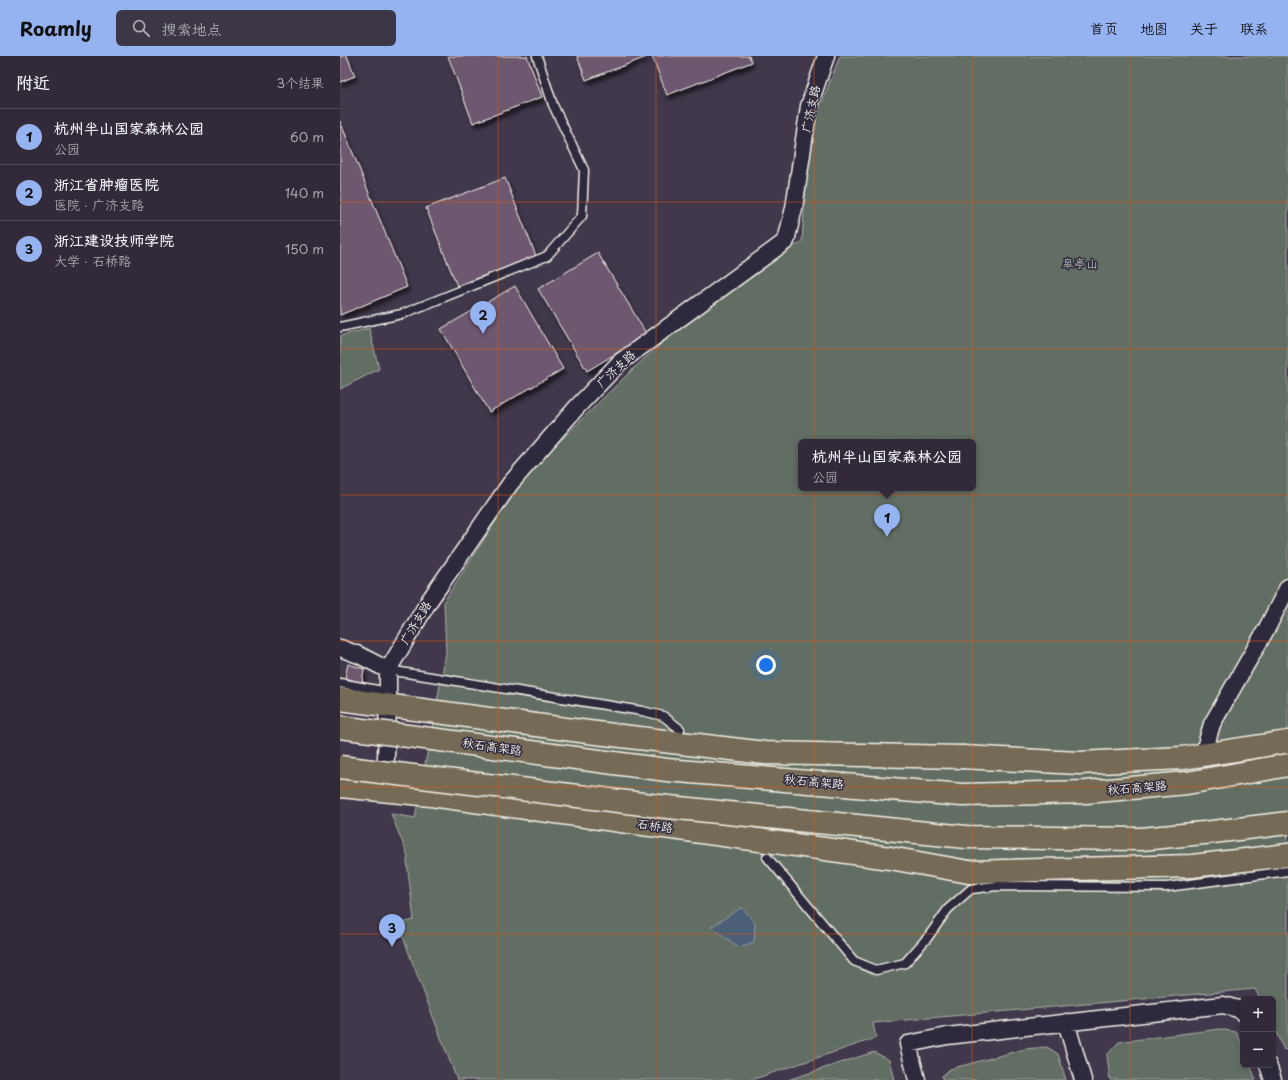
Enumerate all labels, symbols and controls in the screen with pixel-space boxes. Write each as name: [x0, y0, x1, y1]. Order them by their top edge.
search box: [116, 10, 396, 46]
text: Roamly: [20, 14, 92, 42]
icon: search: [130, 17, 152, 39]
text: 搜索地点: [162, 17, 222, 40]
text: 首页: [1090, 18, 1118, 39]
text: 地图: [1140, 18, 1168, 39]
text: 关于: [1190, 18, 1218, 39]
text: 联系: [1240, 18, 1268, 39]
text: 附近: [16, 69, 50, 95]
text: 3个结果: [276, 73, 324, 92]
street label: 广济支路: [796, 83, 824, 134]
text: 杭州半山国家森林公园: [54, 116, 204, 139]
text: 1: [26, 127, 32, 146]
text: 60 m: [290, 127, 324, 146]
text: 公园: [54, 139, 80, 158]
text: 浙江省肿瘤医院: [54, 172, 159, 195]
text: 2: [24, 183, 34, 202]
text: 140 m: [285, 183, 324, 202]
text: 医院 · 广济支路: [54, 195, 144, 214]
text: 浙江建设技师学院: [54, 228, 174, 251]
text: 3: [25, 239, 33, 258]
text: 150 m: [285, 239, 324, 258]
text: 大学 · 石桥路: [54, 251, 131, 270]
park label: 皋亭山: [1062, 254, 1098, 272]
pin: 2: [470, 301, 496, 334]
street label: 广济支路: [592, 345, 639, 391]
popup: [798, 439, 976, 491]
text: 杭州半山国家森林公园: [812, 444, 962, 467]
text: 公园: [812, 467, 838, 486]
pin: 1: [874, 504, 900, 537]
street label: 广济支路: [395, 597, 435, 648]
your location: [756, 655, 776, 675]
street label: 秋石高架路: [461, 733, 523, 759]
street label: 秋石高架路: [783, 769, 845, 793]
street label: 秋石高架路: [1106, 775, 1168, 799]
street label: 石桥路: [636, 814, 674, 836]
pin: 3: [379, 914, 405, 947]
map controls: [1240, 996, 1276, 1068]
button: +: [1240, 996, 1276, 1032]
button: −: [1240, 1032, 1276, 1068]

